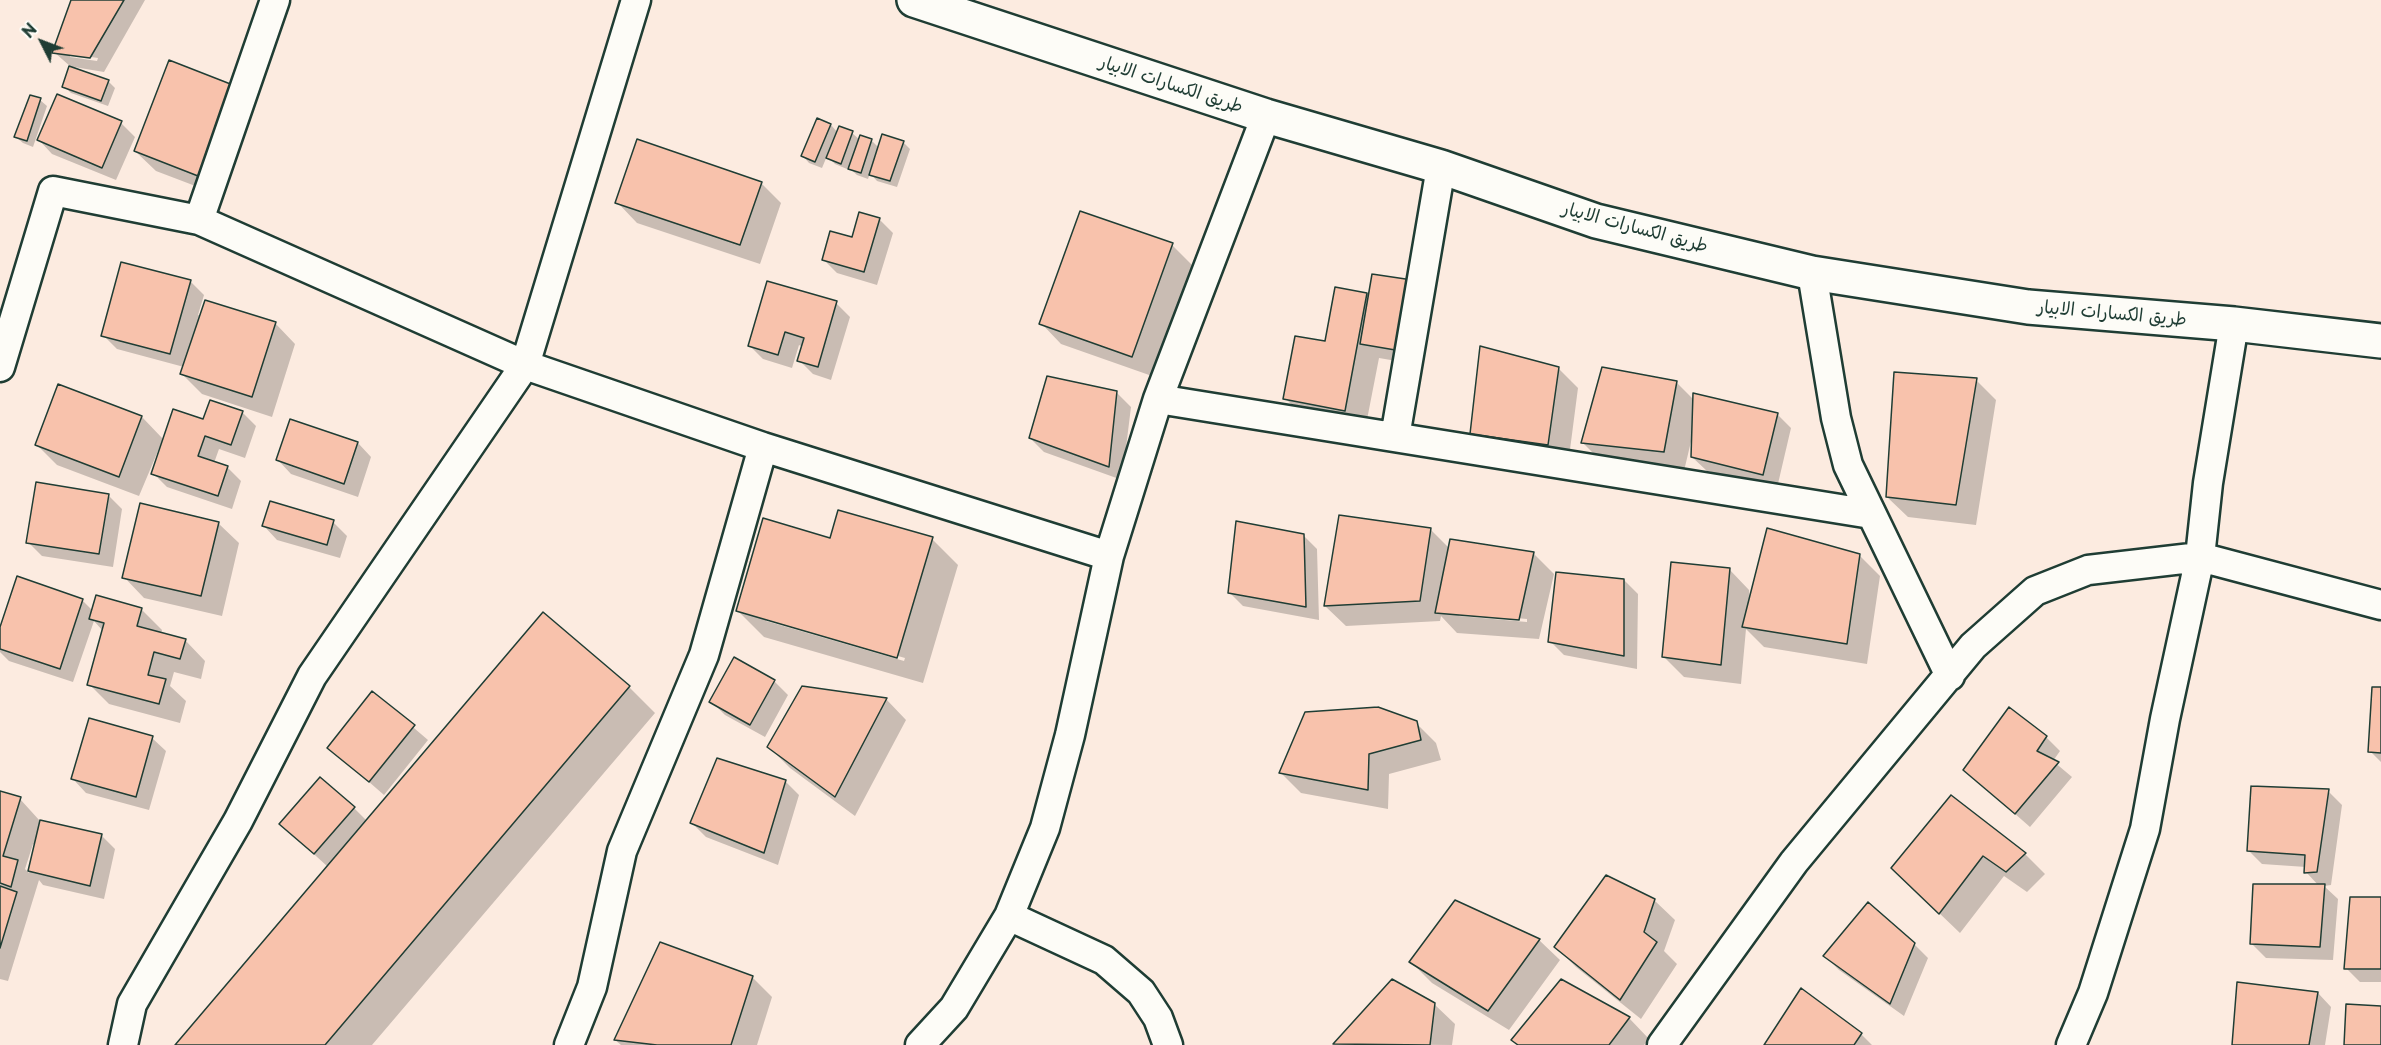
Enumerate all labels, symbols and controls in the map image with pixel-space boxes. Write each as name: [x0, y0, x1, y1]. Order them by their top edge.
north arrow: [12, 12, 72, 72]
text: N: [15, 17, 42, 43]
street label: طريق الكسارات الابيار: [1096, 52, 1246, 118]
street label: طريق الكسارات الابيار: [1560, 198, 1710, 258]
street label: طريق الكسارات الابيار: [2036, 297, 2188, 331]

